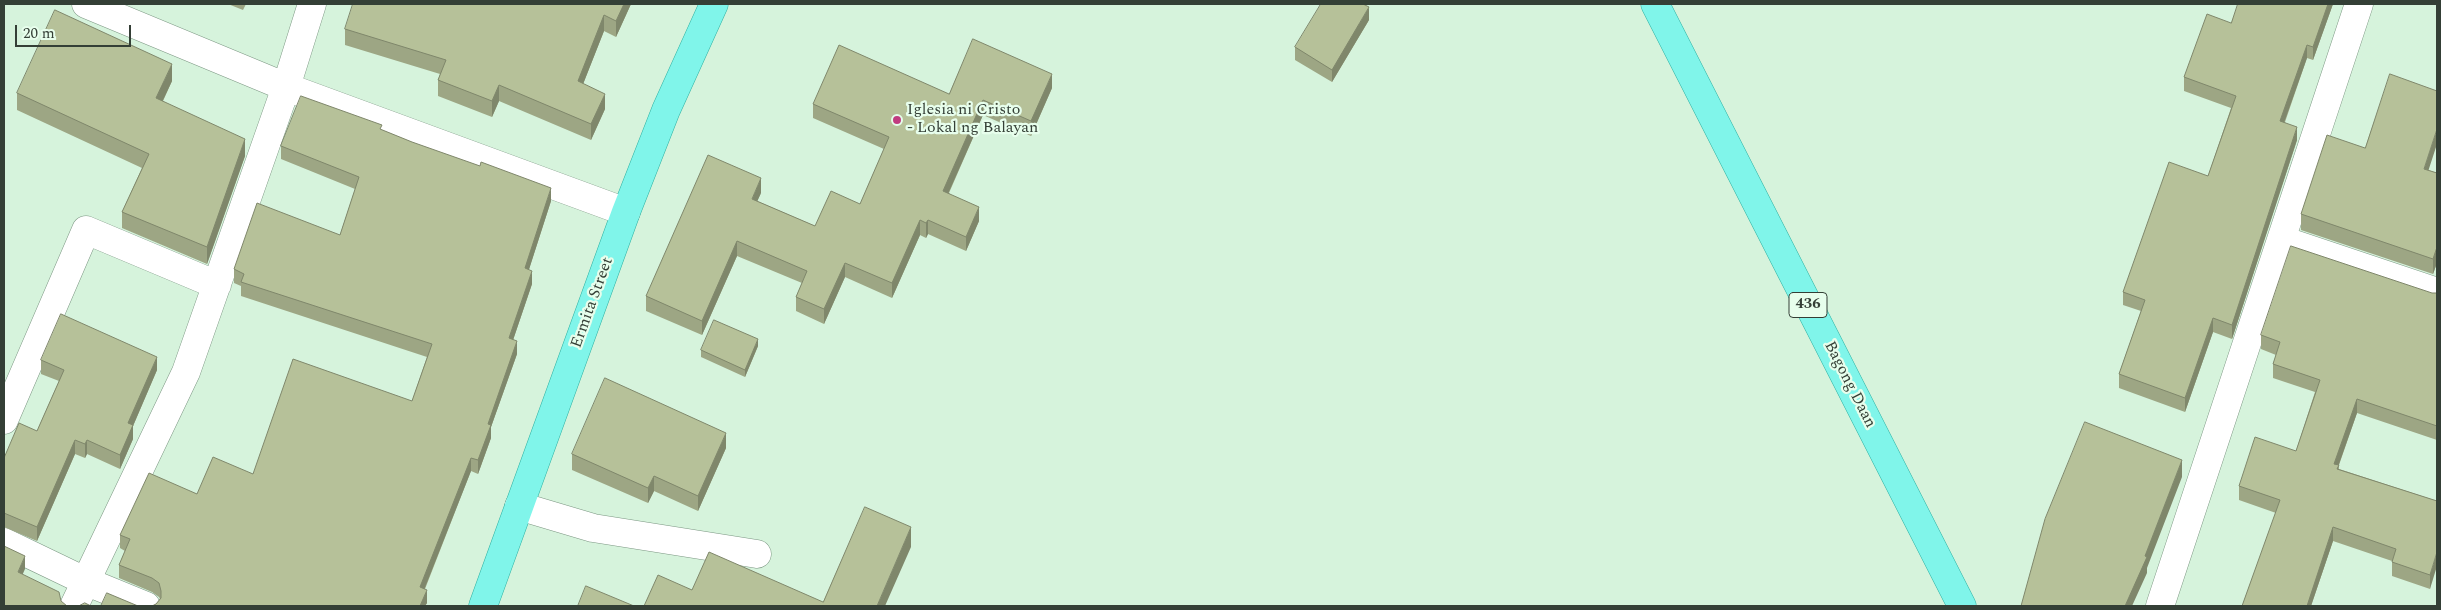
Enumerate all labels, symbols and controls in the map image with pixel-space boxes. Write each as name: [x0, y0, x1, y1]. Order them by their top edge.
scale bar: [18, 15, 134, 47]
text: 20 m: [23, 22, 55, 45]
place label: Iglesia ni Cristo - Lokal ng Balayan: [907, 101, 1038, 139]
marker: Iglesia ni Cristo - Lokal ng Balayan: [891, 114, 903, 126]
street label: Ermita Street: [568, 255, 618, 351]
road number: 436: [1789, 292, 1827, 318]
street label: Bagong Daan: [1819, 338, 1879, 432]

